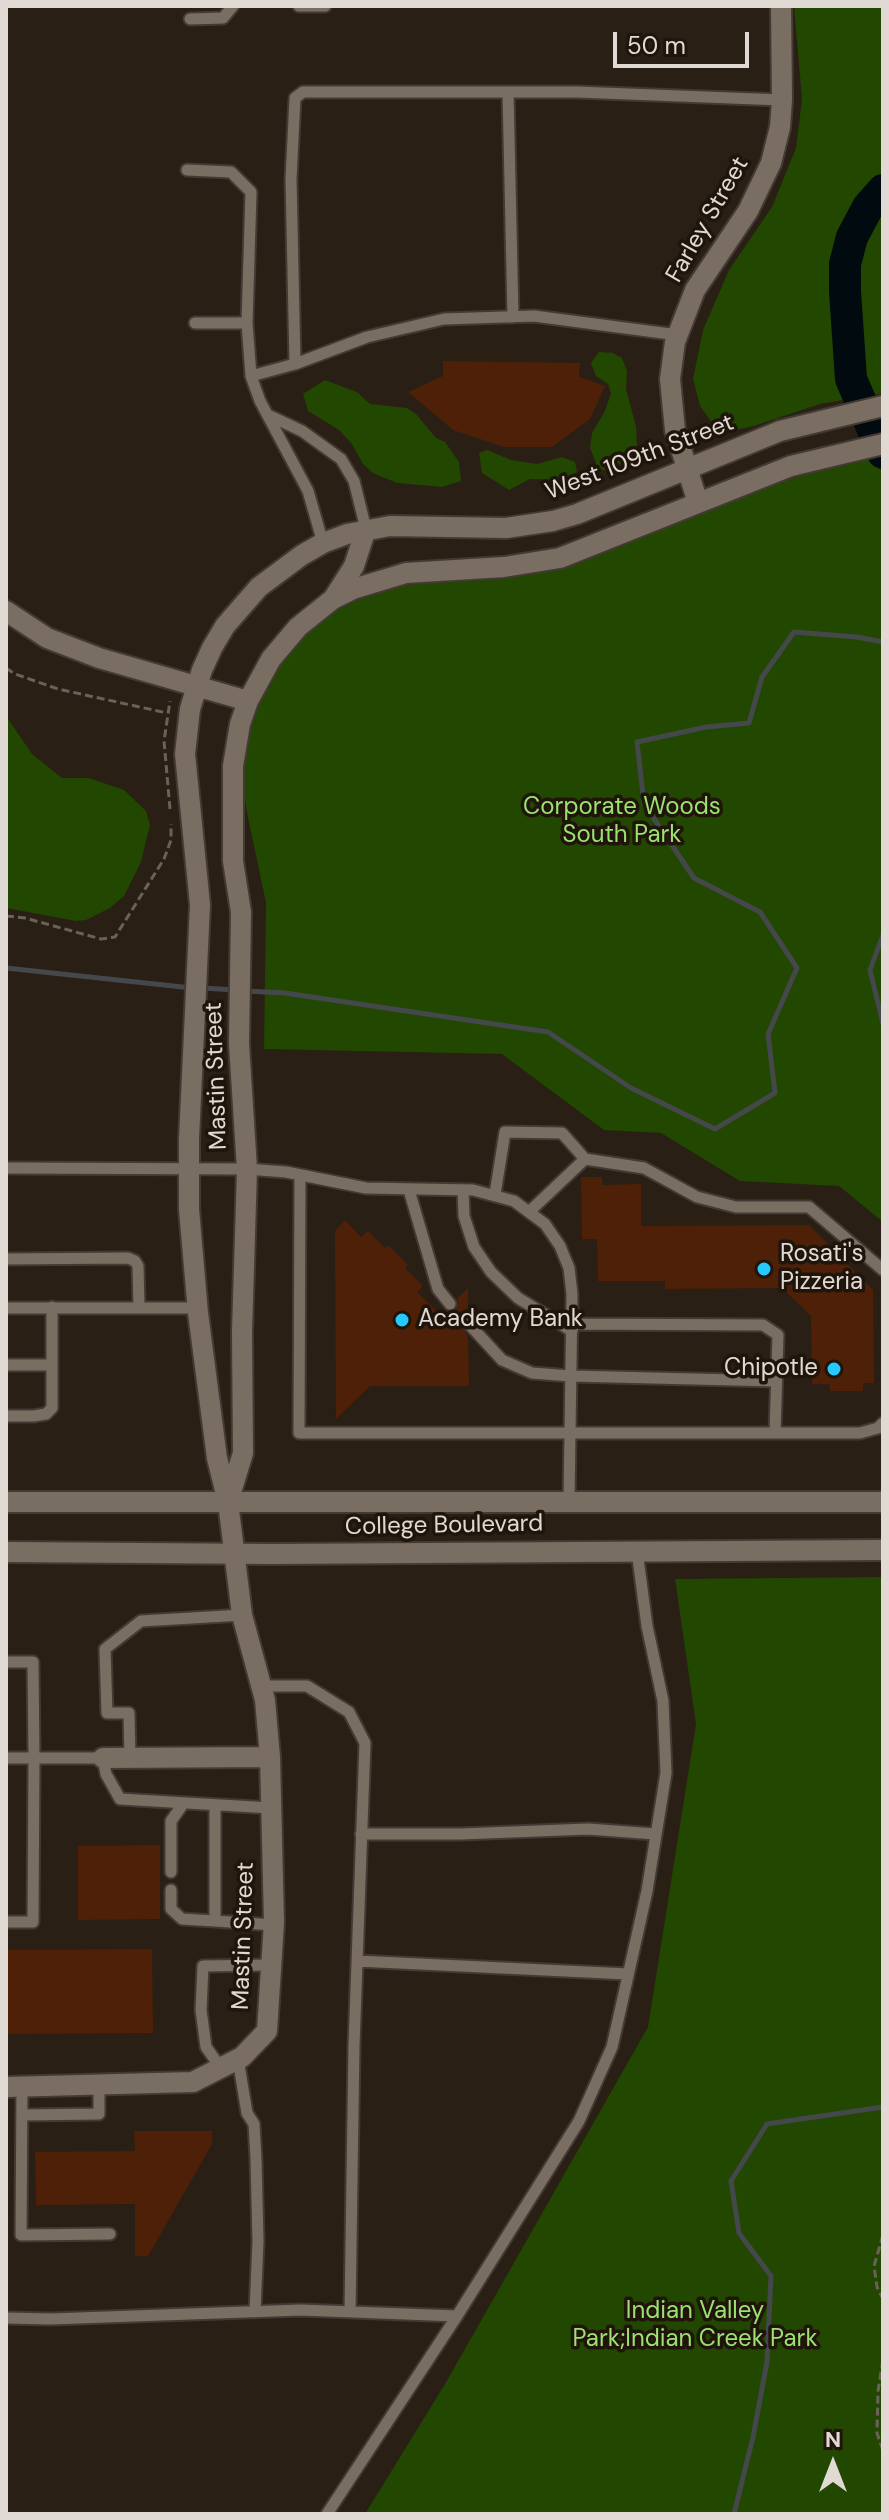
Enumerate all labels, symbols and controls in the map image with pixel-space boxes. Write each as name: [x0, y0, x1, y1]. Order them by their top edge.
scale bar: [617, 16, 753, 66]
text: 50 m: [627, 30, 686, 61]
street label: Farley Street: [660, 152, 756, 288]
street label: West 109th Street: [542, 409, 738, 507]
park label: Corporate Woods South Park: [523, 794, 721, 850]
street label: Mastin Street: [200, 1001, 234, 1151]
place label: Rosati's Pizzeria: [780, 1241, 864, 1297]
marker: Rosati's Pizzeria: [755, 1260, 773, 1278]
place label: Academy Bank: [418, 1306, 583, 1334]
marker: Academy Bank: [393, 1311, 411, 1329]
place label: Chipotle: [724, 1355, 818, 1383]
marker: Chipotle: [825, 1360, 843, 1378]
street label: College Boulevard: [345, 1510, 543, 1542]
street label: Mastin Street: [227, 1861, 261, 2011]
park label: Indian Valley Park;Indian Creek Park: [572, 2298, 818, 2354]
north arrow: [793, 2424, 873, 2504]
text: N: [825, 2425, 841, 2454]

